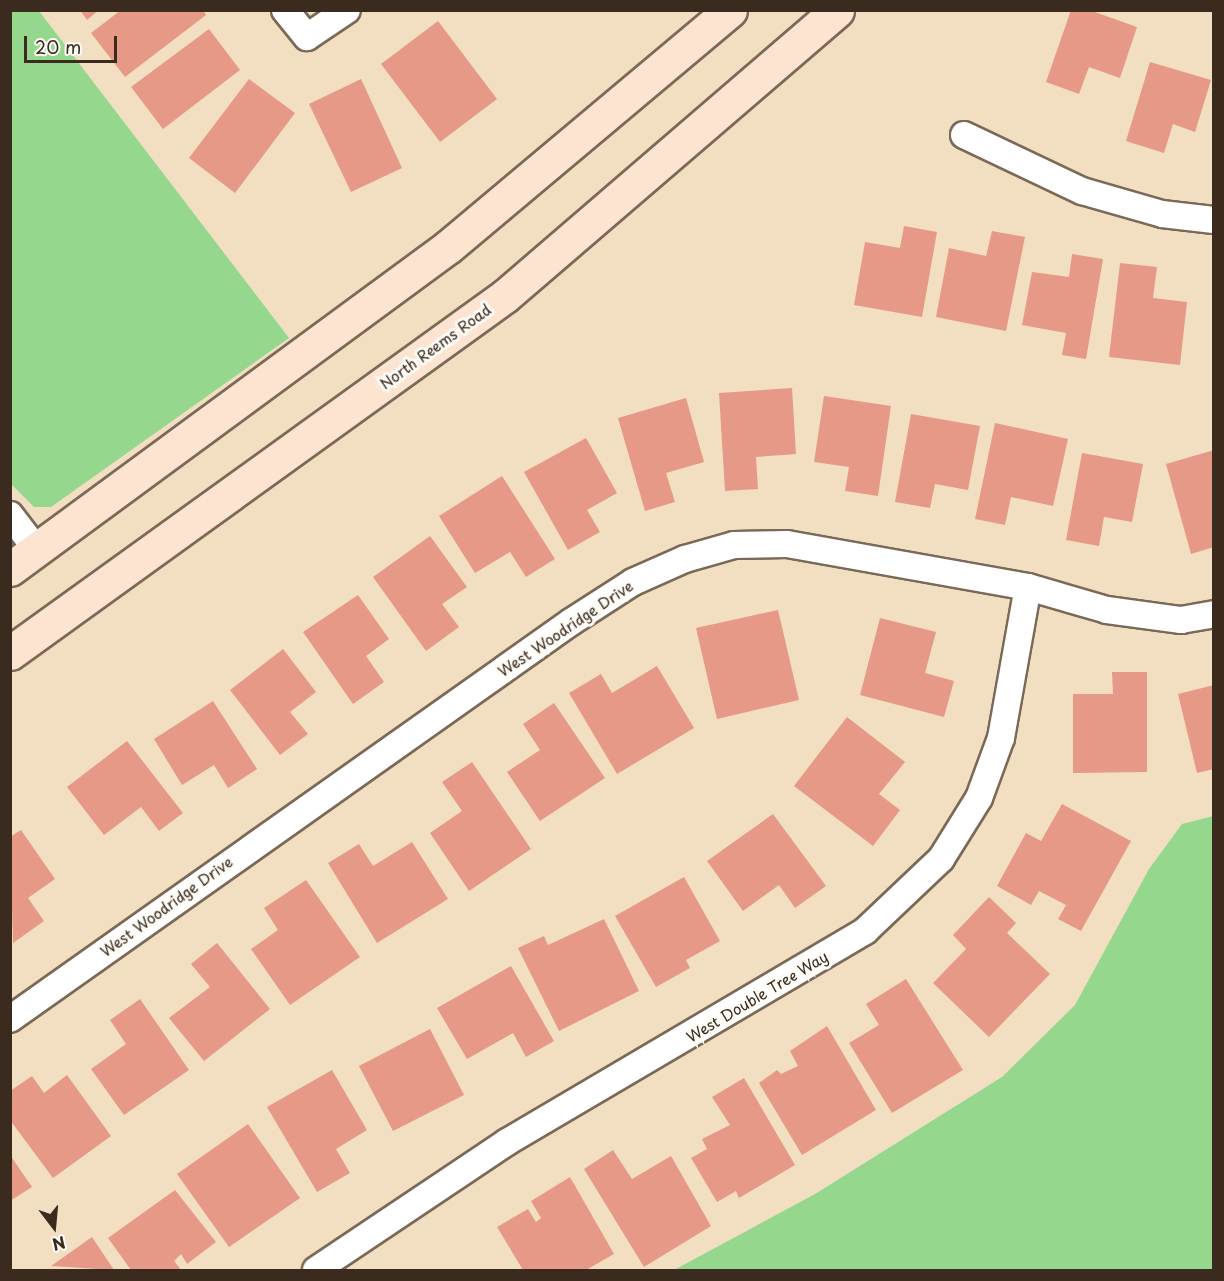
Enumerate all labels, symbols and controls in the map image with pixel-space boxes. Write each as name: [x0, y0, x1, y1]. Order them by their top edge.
scale bar: [27, 24, 120, 62]
text: 20 m: [35, 33, 81, 60]
street label: North Reems Road: [376, 299, 494, 393]
street label: West Woodridge Drive: [494, 576, 636, 680]
street label: West Woodridge Drive: [96, 852, 236, 960]
street label: West Double Tree Way: [682, 946, 832, 1046]
north arrow: [24, 1197, 84, 1257]
text: N: [50, 1231, 68, 1258]

